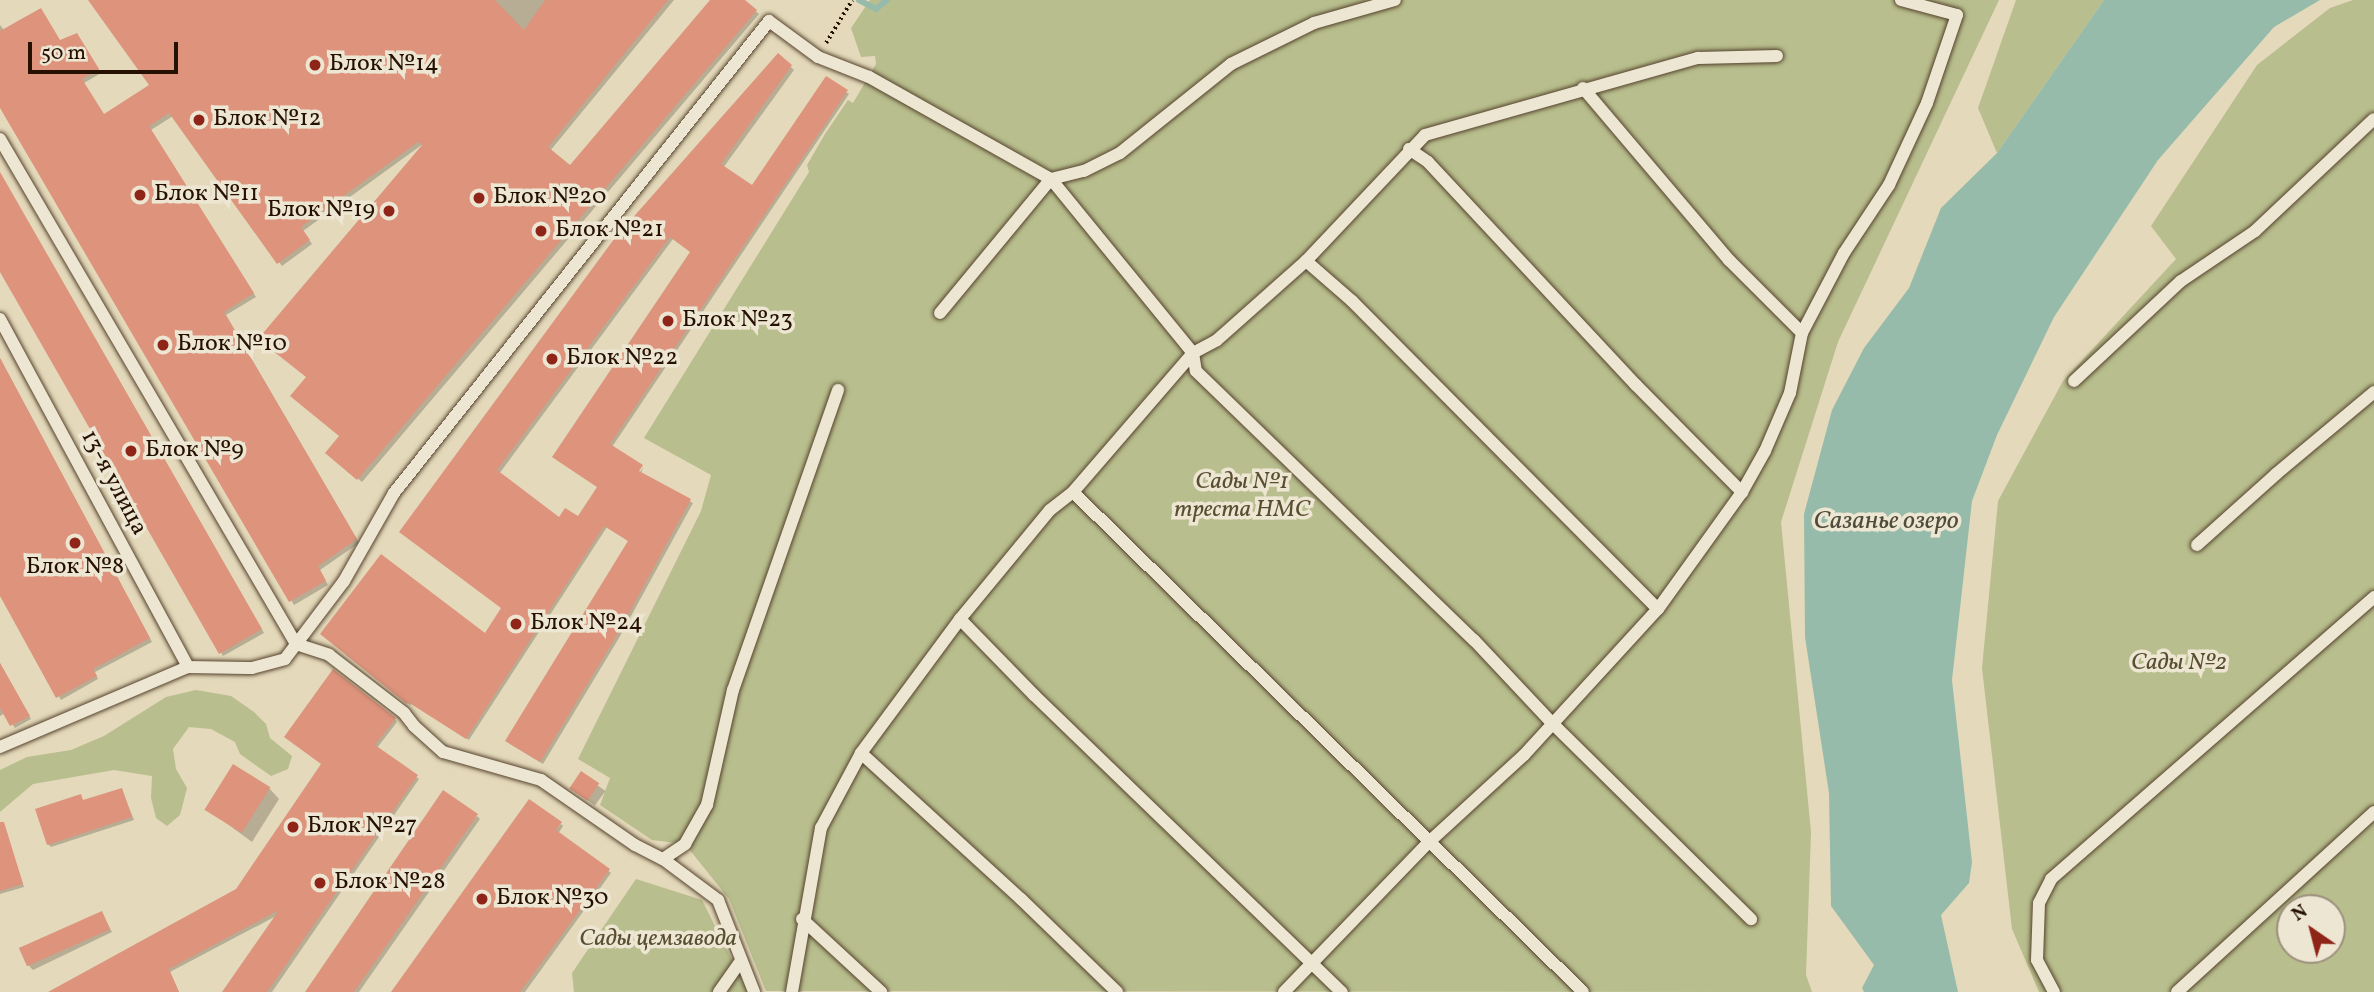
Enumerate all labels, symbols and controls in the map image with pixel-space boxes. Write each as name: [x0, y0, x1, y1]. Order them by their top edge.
scale bar: [32, 28, 182, 72]
text: 50 m: [41, 39, 86, 68]
place label: Блок №14: [329, 51, 439, 79]
marker: Блок №14: [307, 57, 323, 73]
place label: Блок №12: [213, 106, 321, 134]
marker: Блок №12: [191, 112, 207, 128]
place label: Блок №11: [154, 181, 259, 209]
place label: Блок №20: [493, 184, 606, 212]
marker: Блок №11: [132, 187, 148, 203]
marker: Блок №20: [471, 190, 487, 206]
place label: Блок №19: [267, 197, 375, 225]
marker: Блок №19: [381, 203, 397, 219]
place label: Блок №21: [555, 217, 663, 245]
marker: Блок №21: [533, 223, 549, 239]
place label: Блок №23: [682, 307, 793, 335]
marker: Блок №23: [660, 313, 676, 329]
place label: Блок №10: [177, 331, 287, 359]
marker: Блок №10: [155, 337, 171, 353]
place label: Блок №22: [566, 345, 678, 373]
marker: Блок №22: [544, 351, 560, 367]
street label: 13-я улица: [73, 425, 153, 541]
place label: Блок №9: [145, 437, 244, 465]
marker: Блок №9: [123, 443, 139, 459]
park label: Сады №1 треста НМС: [1174, 469, 1310, 525]
water label: Сазанье озеро: [1813, 506, 1959, 538]
marker: Блок №8: [67, 535, 83, 551]
place label: Блок №8: [26, 554, 124, 582]
place label: Блок №24: [530, 610, 643, 638]
marker: Блок №24: [508, 616, 524, 632]
park label: Сады №2: [2131, 650, 2227, 678]
place label: Блок №27: [307, 813, 417, 841]
marker: Блок №27: [285, 819, 301, 835]
place label: Блок №28: [334, 869, 445, 897]
marker: Блок №28: [312, 875, 328, 891]
place label: Блок №30: [496, 885, 609, 913]
marker: Блок №30: [474, 891, 490, 907]
north arrow: [2276, 894, 2346, 964]
text: N: [2287, 899, 2313, 928]
park label: Сады цемзавода: [579, 926, 737, 954]

